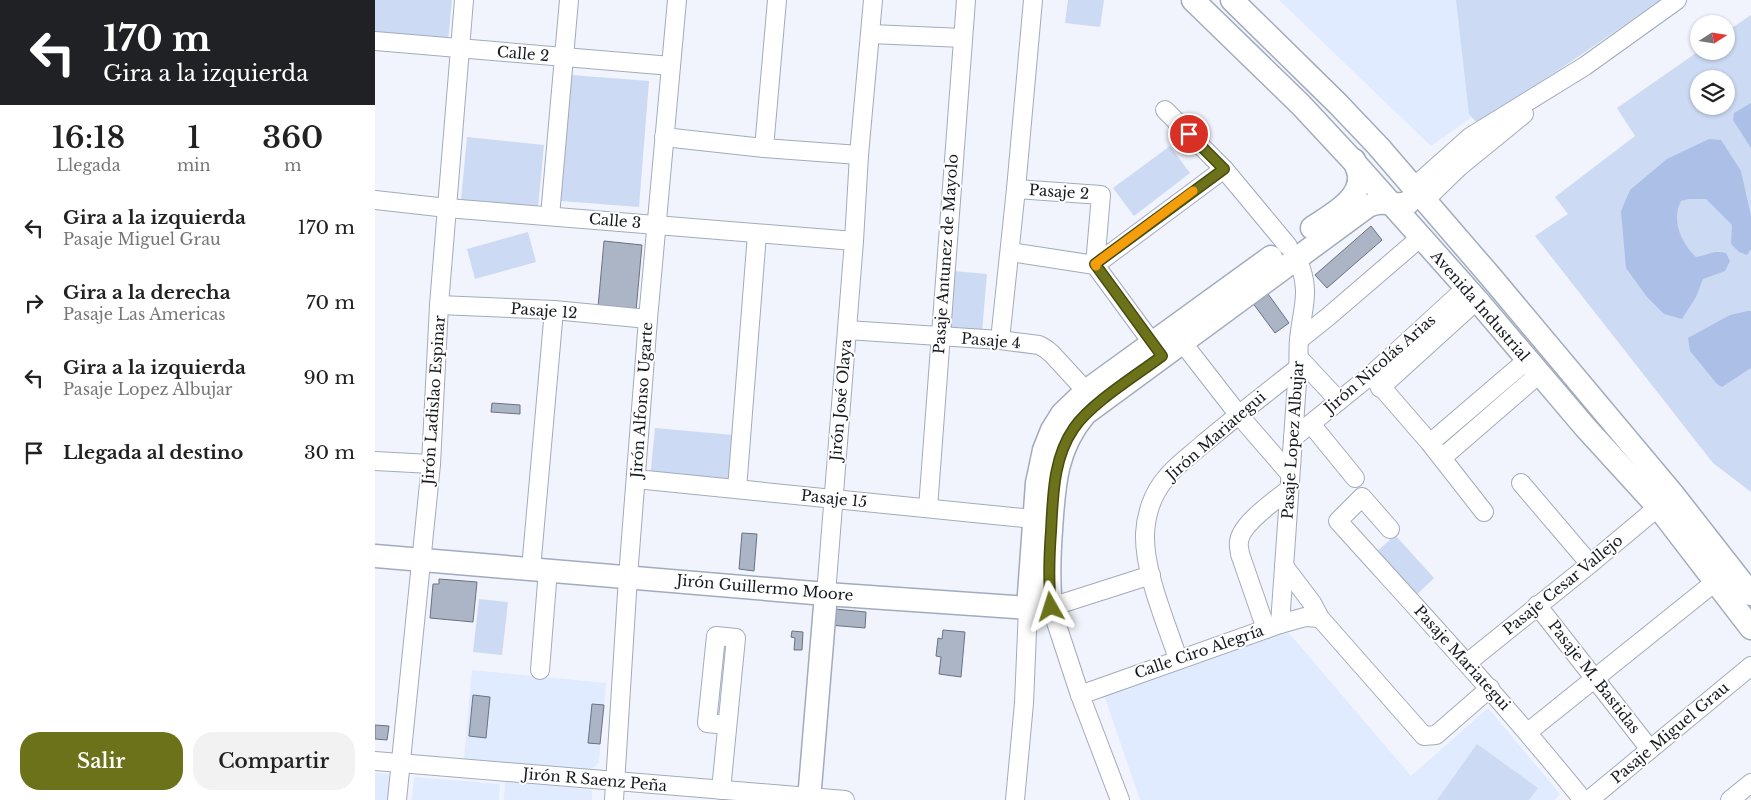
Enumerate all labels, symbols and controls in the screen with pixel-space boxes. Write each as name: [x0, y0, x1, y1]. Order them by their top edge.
north arrow: [1690, 15, 1735, 60]
map controls: [1690, 15, 1735, 115]
text: 170 m: [103, 17, 211, 60]
icon: left: [20, 20, 85, 85]
street label: Calle 2: [496, 42, 550, 65]
text: Gira a la izquierda: [103, 60, 308, 87]
button: layers: [1690, 70, 1735, 115]
pin: [1168, 113, 1210, 155]
text: 16:18: [52, 119, 125, 156]
text: 1: [187, 119, 200, 156]
text: 360: [262, 119, 323, 156]
icon: arrive: [1175, 120, 1203, 148]
street label: Pasaje Antunez de Mayolo: [929, 153, 962, 355]
text: Llegada: [56, 155, 121, 175]
text: min: [177, 155, 211, 175]
text: m: [284, 155, 301, 175]
street label: Pasaje 2: [1028, 180, 1090, 203]
text: Gira a la izquierda: [63, 206, 246, 229]
street label: Calle 3: [588, 209, 642, 232]
icon: left: [20, 214, 48, 242]
text: 170 m: [298, 216, 355, 239]
text: Pasaje Miguel Grau: [63, 229, 221, 249]
street label: Avenida Industrial: [1426, 246, 1534, 365]
text: Gira a la derecha: [63, 281, 231, 304]
icon: right: [20, 289, 48, 317]
text: 70 m: [306, 291, 355, 314]
street label: Pasaje 12: [510, 299, 578, 322]
text: Pasaje Las Americas: [63, 304, 226, 324]
street label: Jirón Nicolás Arias: [1319, 310, 1439, 418]
street label: Jirón Ladislao Espinar: [418, 314, 449, 487]
street label: Jirón Alfonso Ugarte: [626, 321, 656, 481]
street label: Pasaje 4: [960, 328, 1022, 353]
street label: Jirón José Olaya: [826, 338, 855, 464]
text: Gira a la izquierda: [63, 356, 246, 379]
street label: Pasaje Lopez Albujar: [1277, 359, 1308, 520]
icon: left: [20, 364, 48, 392]
text: 90 m: [303, 366, 355, 389]
text: Pasaje Lopez Albujar: [63, 379, 233, 399]
street label: Jirón Mariategui: [1160, 387, 1269, 485]
icon: arrive: [20, 439, 48, 467]
text: Llegada al destino: [63, 441, 243, 464]
text: 30 m: [304, 441, 355, 464]
street label: Pasaje 15: [800, 486, 868, 511]
street label: Pasaje Cesar Vallejo: [1499, 530, 1627, 639]
street label: Jirón Guillermo Moore: [674, 570, 854, 605]
position arrow: [1024, 580, 1076, 632]
street label: Pasaje Mariategui: [1410, 601, 1514, 714]
street label: Pasaje M. Bastidas: [1544, 616, 1645, 737]
street label: Calle Ciro Alegría: [1132, 620, 1267, 683]
street label: Pasaje Miguel Grau: [1607, 678, 1732, 787]
button: Salir: [20, 732, 183, 790]
button: Compartir: [193, 732, 355, 790]
street label: Jirón R Saenz Peña: [520, 764, 669, 795]

